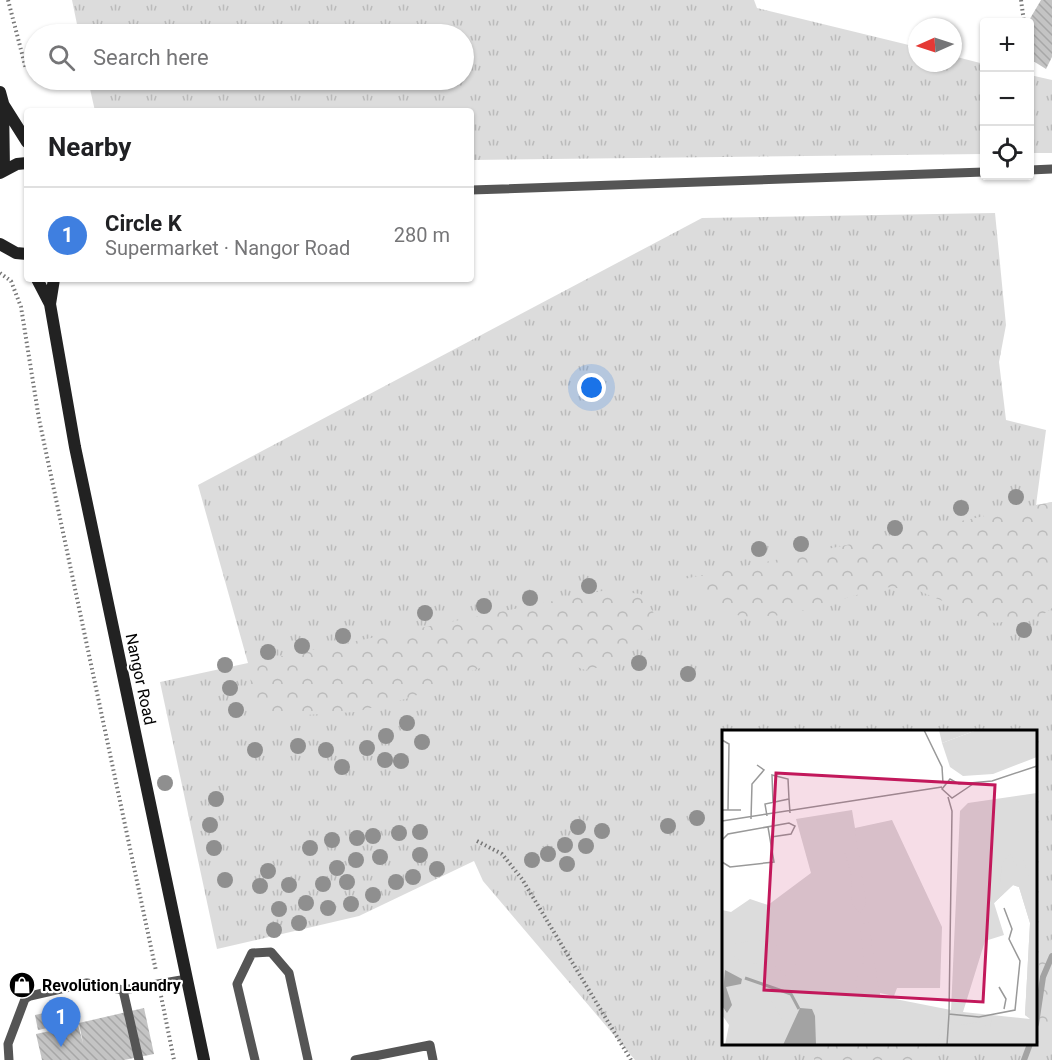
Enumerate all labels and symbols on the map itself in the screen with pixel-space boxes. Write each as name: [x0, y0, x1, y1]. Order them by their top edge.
north arrow: [908, 18, 962, 72]
your location: [577, 373, 606, 402]
street label: Nangor Road: [122, 632, 159, 727]
inset map: [722, 730, 1037, 1045]
shop icon: Revolution Laundry: [7, 970, 37, 1000]
place label: Revolution Laundry: [42, 976, 182, 995]
pin: 1: [42, 998, 80, 1047]

